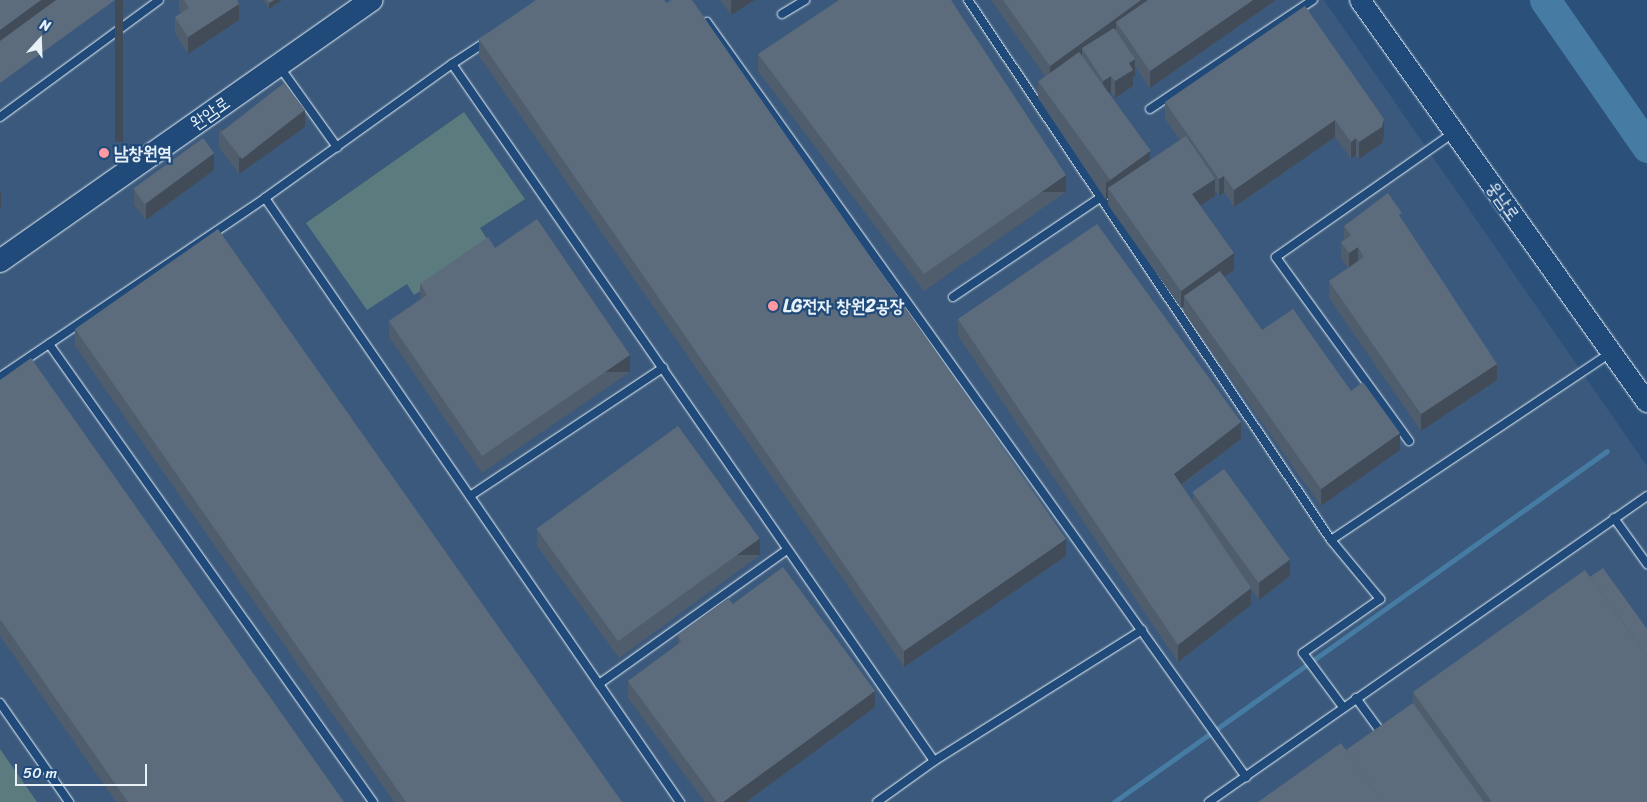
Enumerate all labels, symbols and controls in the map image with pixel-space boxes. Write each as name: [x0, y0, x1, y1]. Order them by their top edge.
text: N: [36, 12, 54, 39]
north arrow: [15, 15, 65, 65]
street label: 완암로: [186, 92, 234, 134]
place label: 남창원역: [114, 142, 172, 164]
marker: 남창원역: [98, 147, 110, 159]
street label: 웅남로: [1482, 177, 1524, 225]
place label: LG전자 창원2공장: [783, 295, 905, 317]
marker: LG전자 창원2공장: [767, 300, 779, 312]
scale bar: [18, 754, 150, 786]
text: 50 m: [23, 760, 57, 786]

